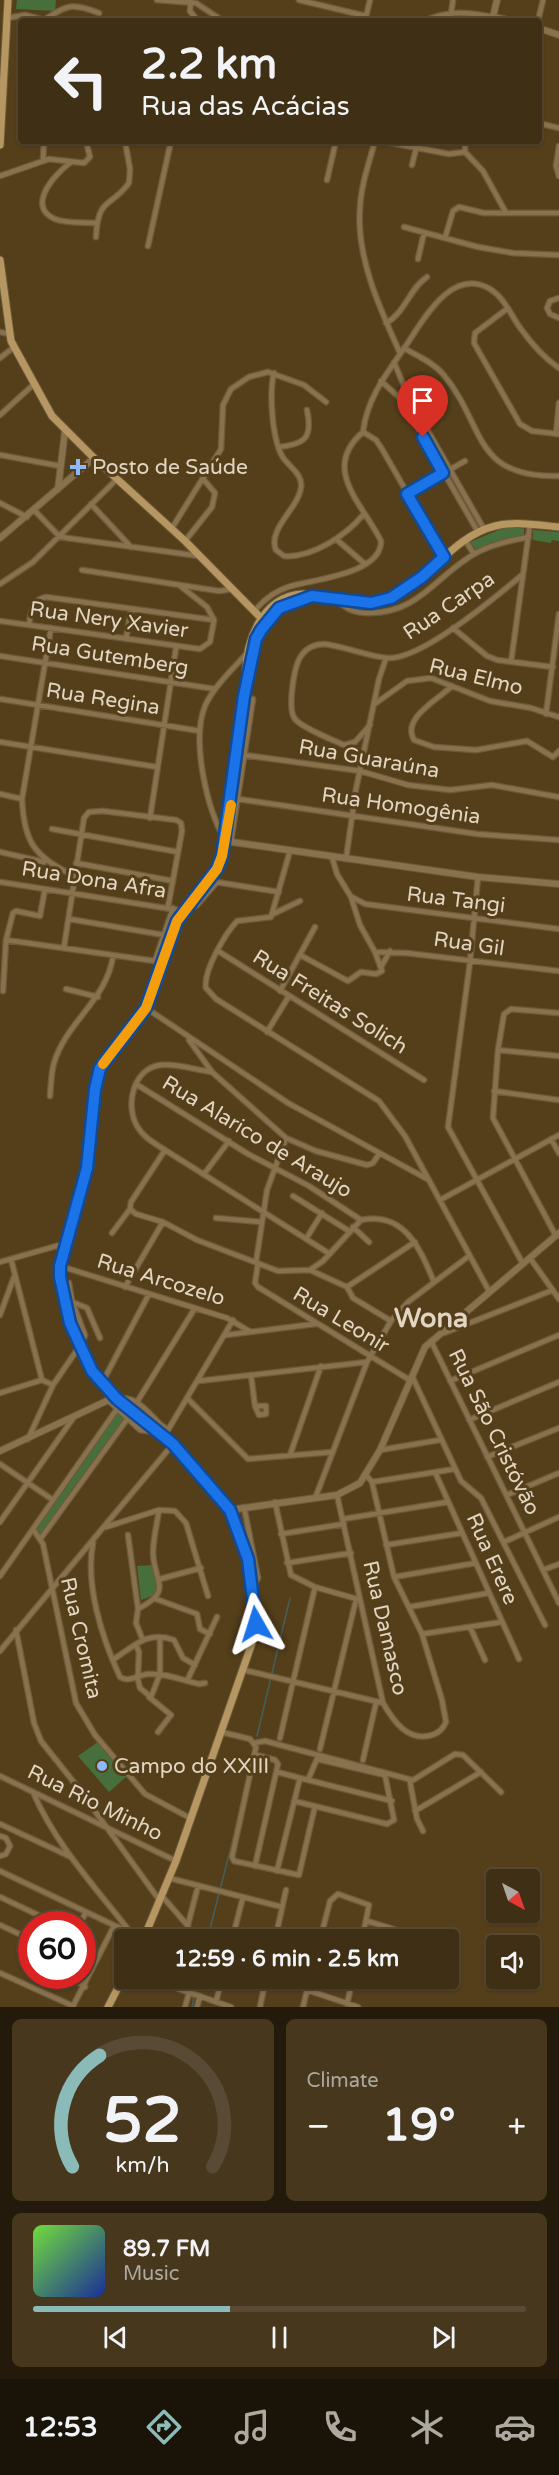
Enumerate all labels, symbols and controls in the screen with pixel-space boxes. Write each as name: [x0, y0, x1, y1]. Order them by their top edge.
text: 2.2 km: [141, 39, 277, 90]
icon: left: [42, 42, 120, 120]
text: Rua das Acácias: [141, 90, 350, 123]
pin: [397, 375, 448, 437]
icon: arrive: [406, 384, 439, 417]
place label: Posto de Saúde: [92, 455, 248, 480]
marker: Posto de Saúde: [69, 458, 87, 476]
street label: Rua Carpa: [399, 566, 499, 646]
street label: Rua Nery Xavier: [28, 596, 190, 644]
street label: Rua Gutemberg: [30, 631, 190, 681]
street label: Rua Elmo: [427, 653, 525, 701]
street label: Rua Regina: [44, 678, 162, 720]
street label: Rua Guaraúna: [297, 734, 441, 784]
street label: Rua Homogênia: [320, 782, 482, 830]
street label: Rua Dona Afra: [20, 856, 168, 904]
street label: Rua Tangi: [405, 882, 507, 918]
street label: Rua Gil: [432, 927, 506, 961]
street label: Rua Freitas Solich: [248, 944, 412, 1060]
street label: Rua Alarico de Araujo: [158, 1070, 356, 1204]
street label: Rua Arcozelo: [94, 1249, 228, 1311]
street label: Rua Leonir: [288, 1282, 394, 1358]
district label: Wona: [394, 1302, 468, 1335]
street label: Rua São Cristóvão: [443, 1345, 545, 1519]
street label: Rua Erere: [461, 1509, 523, 1609]
street label: Rua Damasco: [357, 1558, 413, 1698]
street label: Rua Cromita: [55, 1575, 107, 1701]
position arrow: [224, 1592, 288, 1656]
place label: Campo do XXIII: [114, 1754, 269, 1779]
marker: Campo do XXIII: [95, 1759, 109, 1773]
street label: Rua Rio Minho: [23, 1760, 167, 1846]
north arrow: [486, 1869, 540, 1923]
map controls: [486, 1869, 540, 1989]
speed limit sign: 60: [18, 1911, 96, 1989]
button: sound: [486, 1935, 540, 1989]
text: 12:59 · 6 min · 2.5 km: [174, 1946, 399, 1972]
text: Climate: [307, 2069, 379, 2093]
text: 52: [104, 2084, 182, 2159]
text: 19°: [382, 2099, 455, 2153]
text: −: [307, 2107, 330, 2146]
text: +: [507, 2107, 526, 2146]
text: km/h: [116, 2152, 170, 2178]
text: 89.7 FM: [123, 2236, 210, 2262]
text: Music: [123, 2262, 179, 2286]
icon: previous: [99, 2321, 132, 2354]
icon: pause: [263, 2321, 296, 2354]
icon: next: [427, 2321, 460, 2354]
icon: directions: [143, 2406, 185, 2448]
icon: music: [231, 2406, 273, 2448]
icon: phone: [319, 2406, 361, 2448]
icon: climate: [406, 2406, 448, 2448]
icon: car: [494, 2406, 536, 2448]
text: 12:53: [23, 2411, 98, 2444]

